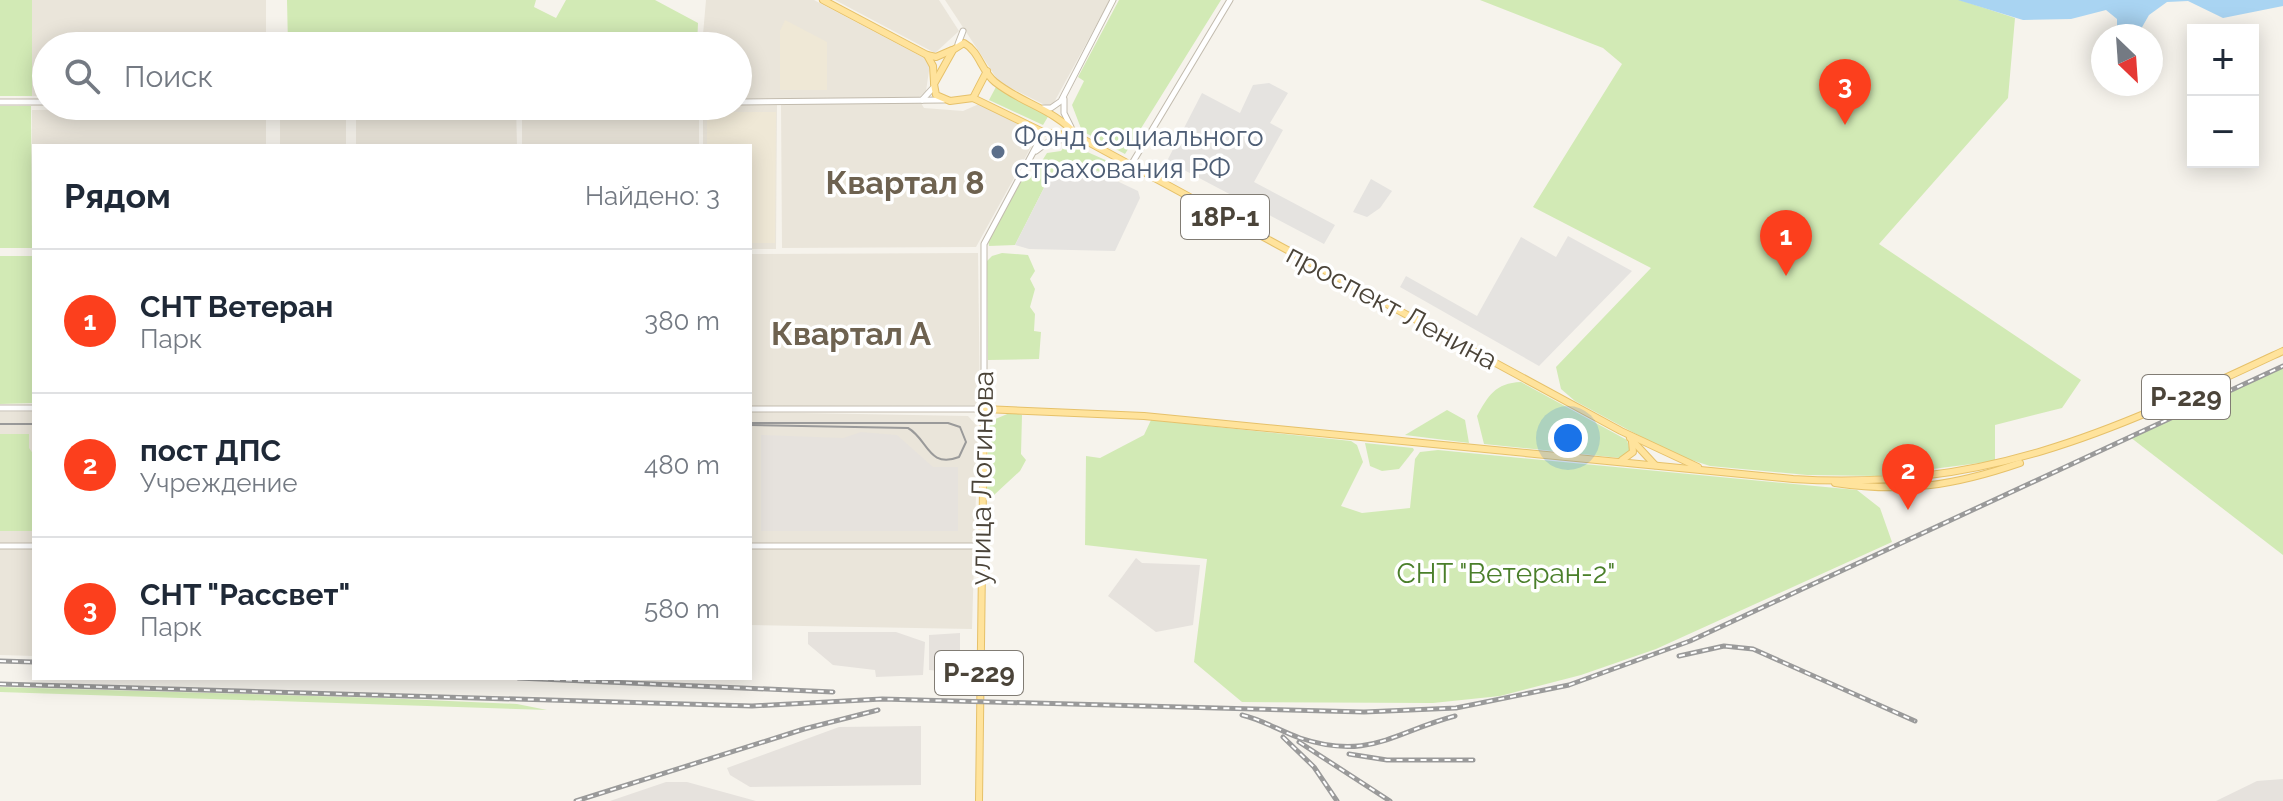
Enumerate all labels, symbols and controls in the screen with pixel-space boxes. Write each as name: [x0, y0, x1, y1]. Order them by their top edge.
north arrow: [2091, 24, 2163, 96]
map controls: [2187, 24, 2259, 168]
button: +: [2187, 24, 2259, 96]
search box: [32, 32, 752, 120]
icon: search: [60, 54, 104, 98]
text: Поиск: [124, 59, 213, 94]
pin: 3: [1819, 59, 1871, 125]
button: −: [2187, 96, 2259, 168]
place label: Фонд социального страхования РФ: [1014, 120, 1264, 185]
marker: Фонд социального страхования РФ: [989, 143, 1007, 161]
district label: Квартал 8: [825, 164, 985, 201]
text: Рядом: [64, 176, 171, 216]
text: Найдено: 3: [585, 181, 720, 211]
road number: 18Р-1: [1181, 195, 1269, 239]
pin: 1: [1760, 210, 1812, 276]
street label: проспект Ленина: [1281, 238, 1503, 376]
text: СНТ Ветеран: [140, 289, 333, 324]
text: 1: [84, 306, 96, 336]
text: 380 m: [644, 306, 720, 336]
district label: Квартал А: [771, 315, 932, 352]
text: Парк: [140, 324, 202, 354]
street label: улица Логинова: [964, 370, 1000, 586]
road number: Р-229: [2142, 375, 2230, 419]
your location: [1548, 418, 1588, 458]
text: пост ДПС: [140, 433, 281, 468]
pin: 2: [1882, 444, 1934, 510]
text: 2: [83, 450, 97, 480]
text: 480 m: [644, 450, 720, 480]
text: Учреждение: [140, 468, 297, 498]
park label: СНТ "Ветеран-2": [1396, 557, 1616, 590]
text: СНТ "Рассвет": [140, 577, 350, 612]
text: 3: [83, 594, 97, 624]
text: 580 m: [644, 594, 720, 624]
text: Парк: [140, 612, 202, 642]
road number: Р-229: [935, 651, 1023, 695]

